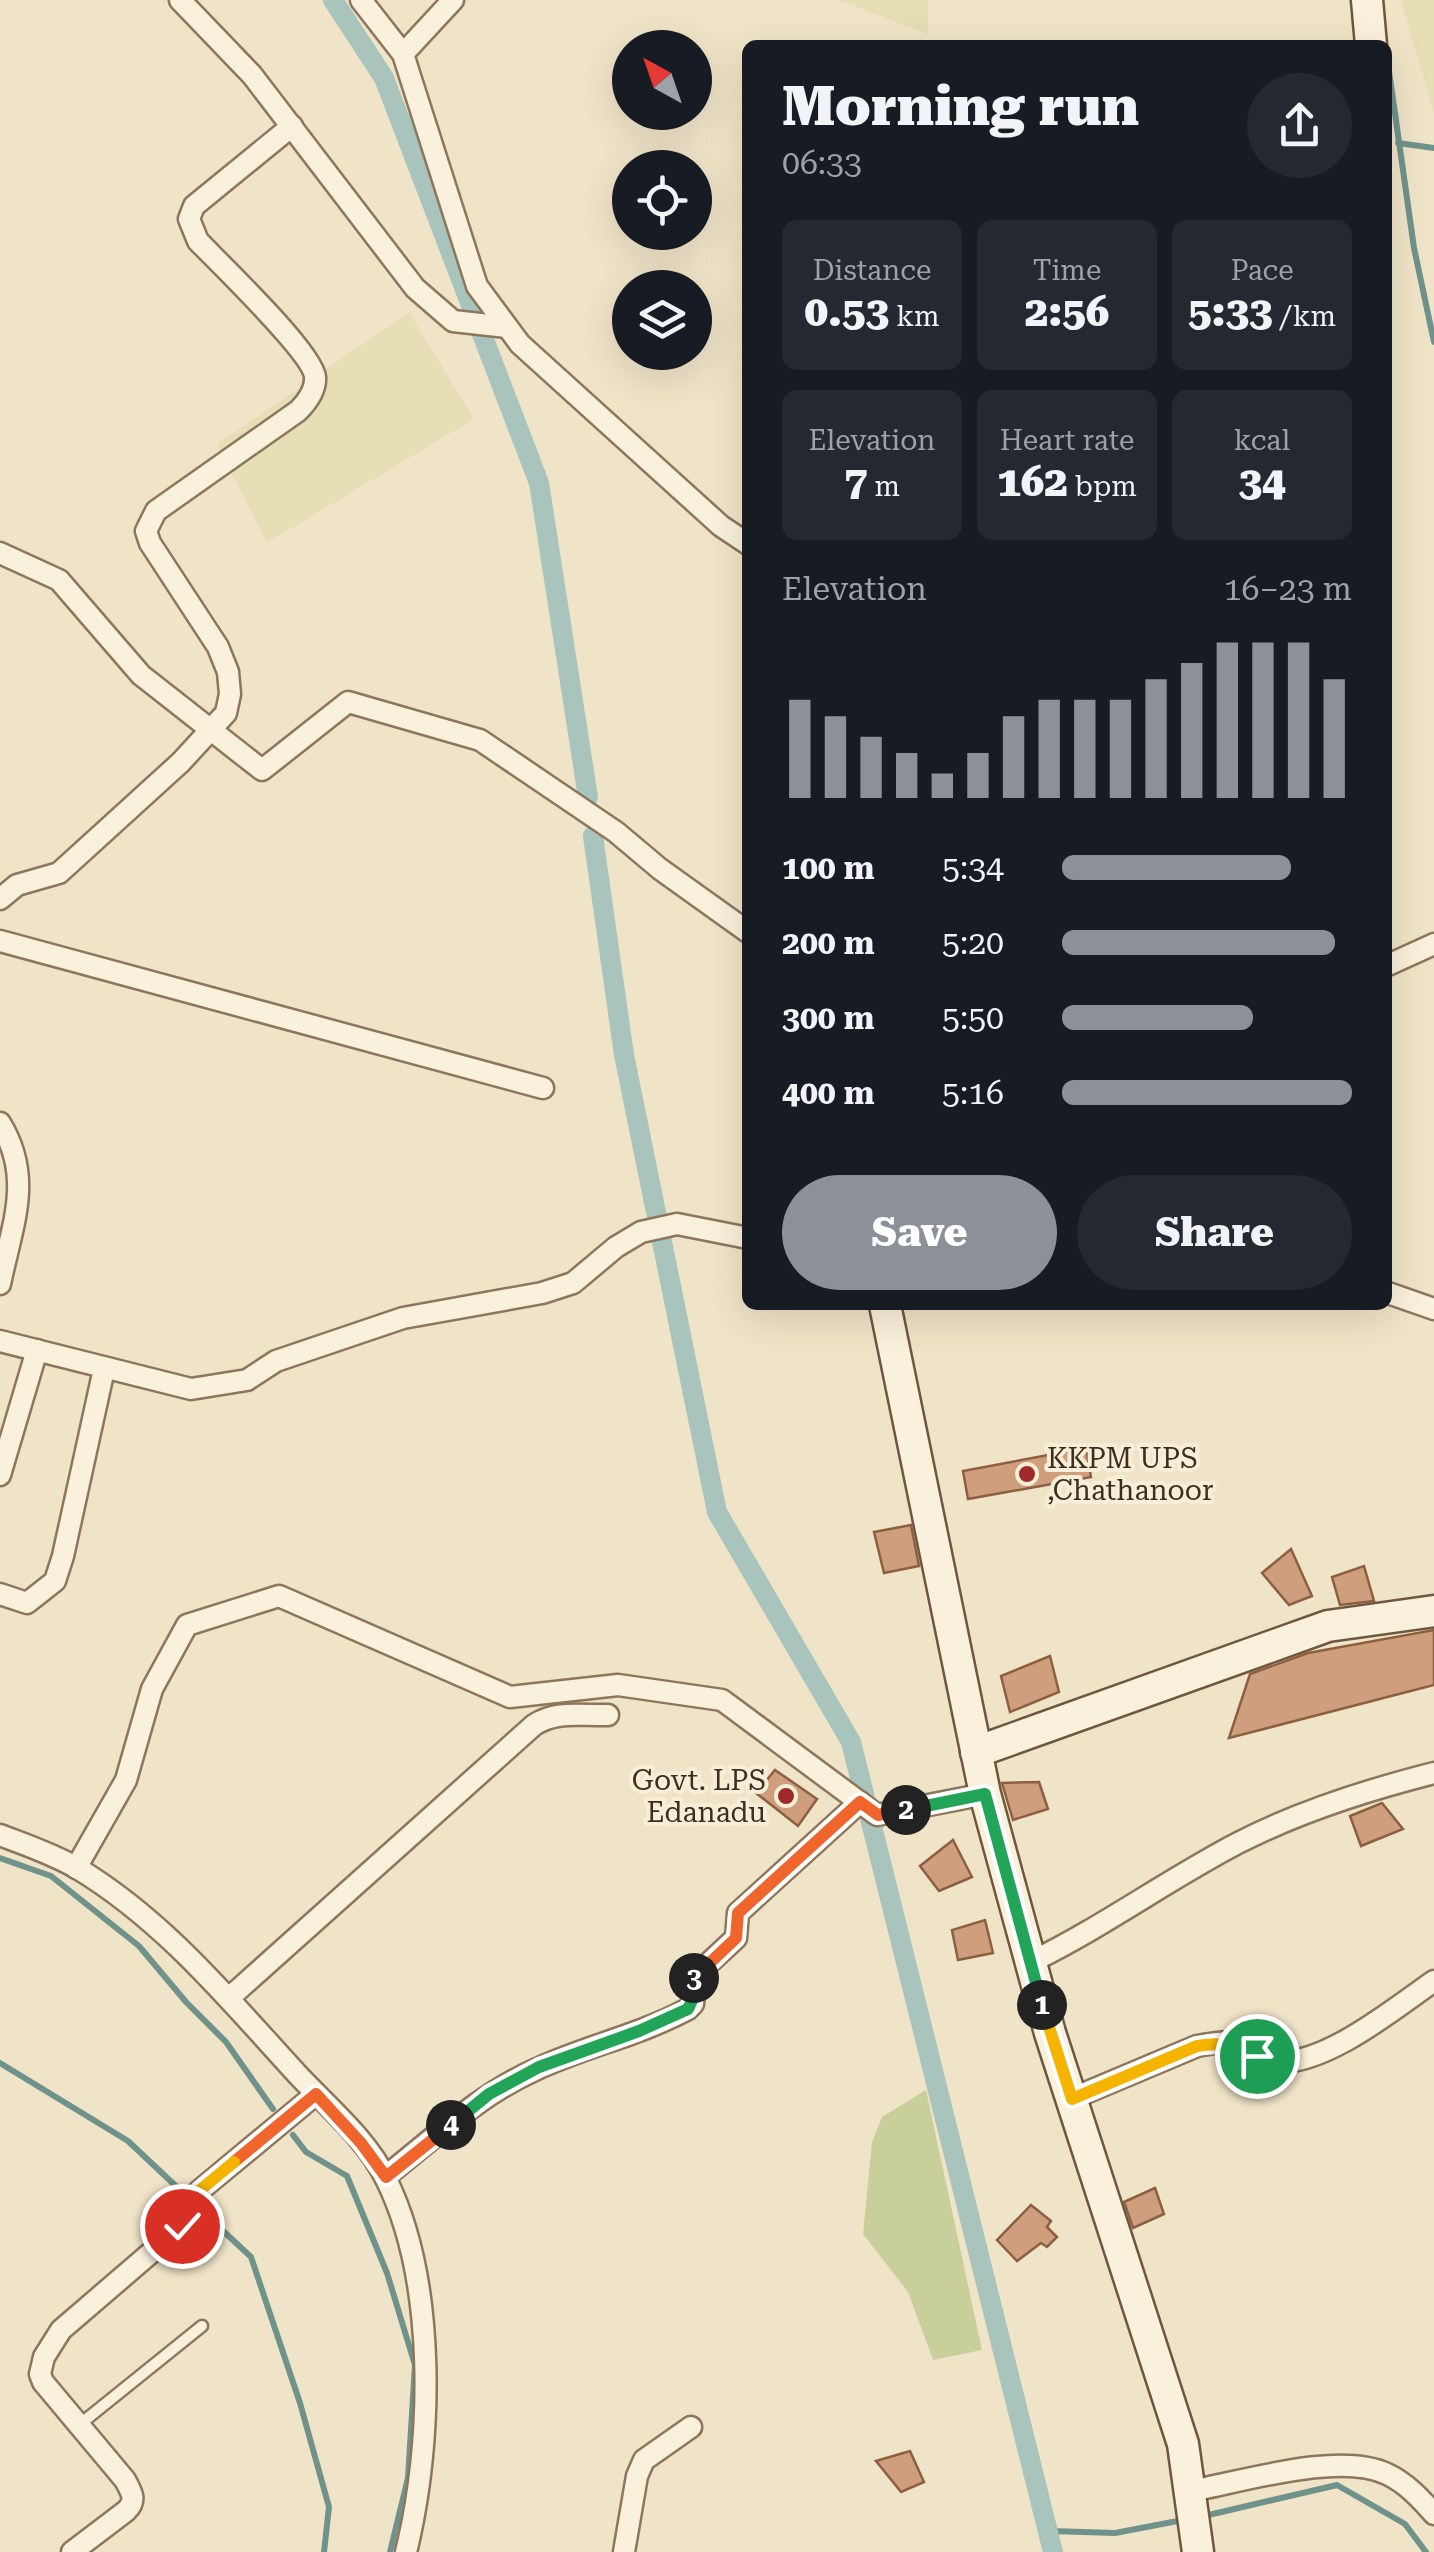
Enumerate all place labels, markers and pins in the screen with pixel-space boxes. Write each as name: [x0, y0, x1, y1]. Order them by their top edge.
place label: KKPM UPS ,Chathanoor: [1047, 1442, 1214, 1507]
marker: KKPM UPS ,Chathanoor: [1016, 1463, 1038, 1485]
place label: Govt. LPS Edanadu: [632, 1764, 766, 1829]
marker: Govt. LPS Edanadu: [775, 1785, 797, 1807]
pin: 2: [881, 1785, 931, 1835]
pin: 3: [669, 1953, 719, 2003]
pin: 1: [1017, 1980, 1067, 2030]
pin: [1215, 2014, 1300, 2099]
pin: 4: [426, 2100, 476, 2150]
pin: [140, 2184, 225, 2269]

